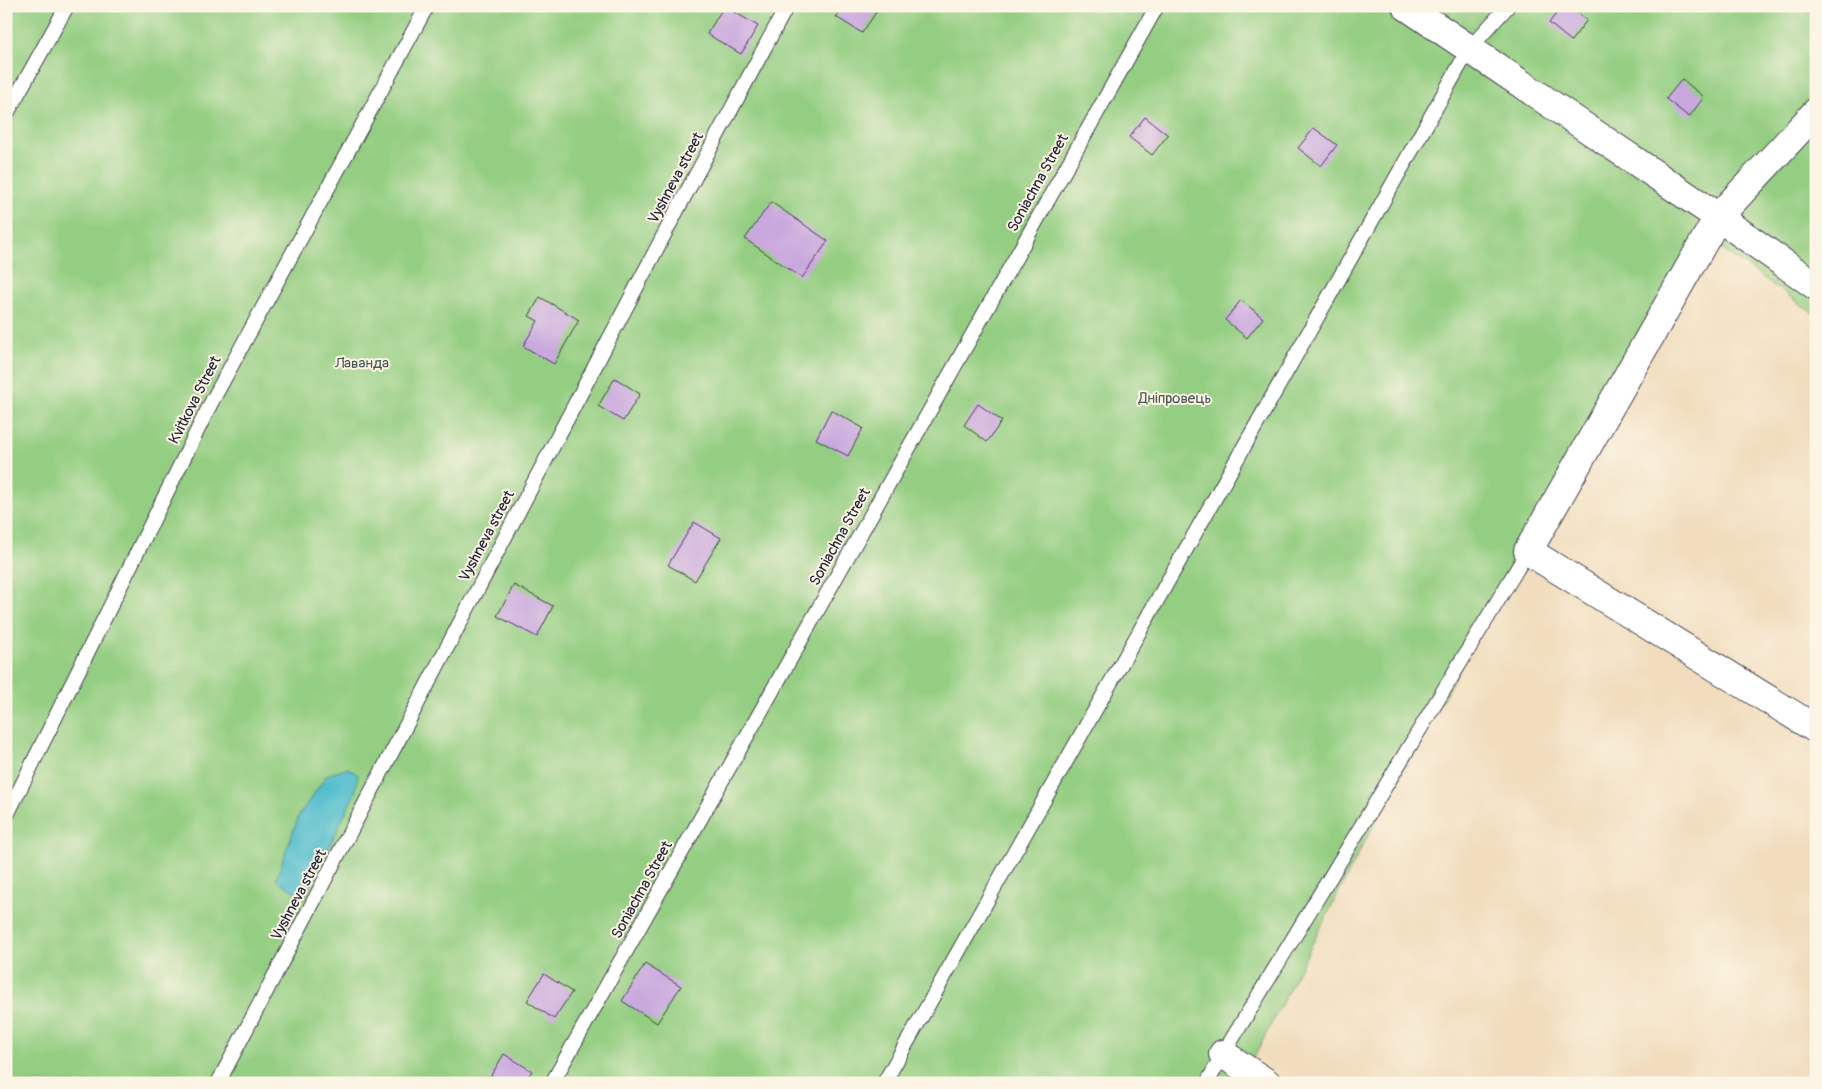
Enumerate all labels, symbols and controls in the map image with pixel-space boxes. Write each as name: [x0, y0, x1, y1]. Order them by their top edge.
street label: Vyshneva street: [644, 128, 708, 227]
street label: Soniachna Street: [1003, 130, 1073, 235]
street label: Kvitkova Street: [165, 352, 226, 447]
park label: Лаванда: [334, 354, 389, 373]
park label: Дніпровець: [1137, 389, 1212, 408]
street label: Soniachna Street: [805, 484, 875, 589]
street label: Vyshneva street: [455, 486, 519, 585]
street label: Soniachna Street: [607, 837, 677, 942]
street label: Vyshneva street: [267, 845, 331, 944]

